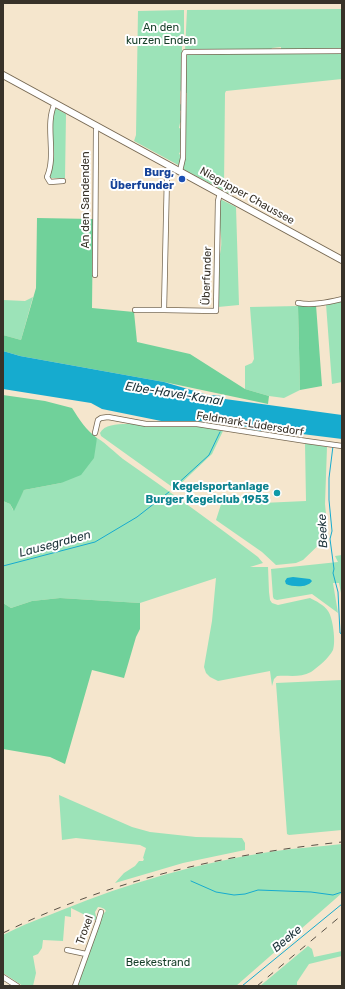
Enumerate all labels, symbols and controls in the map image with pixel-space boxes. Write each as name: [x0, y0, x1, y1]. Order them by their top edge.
park label: An den kurzen Enden: [126, 21, 196, 47]
street label: An den Sandenden: [79, 151, 93, 249]
street label: Niegripper Chaussee: [197, 164, 297, 228]
place label: Burg, Überfunder: [110, 166, 174, 192]
marker: Burg, Überfunder: [177, 174, 187, 184]
street label: Überfunder: [199, 246, 215, 306]
water label: Elbe-Havel-Kanal: [124, 379, 224, 409]
street label: Feldmark-Lüdersdorf: [195, 409, 305, 439]
place label: Kegelsportanlage Burger Kegelclub 1953: [145, 480, 269, 506]
marker: Kegelsportanlage Burger Kegelclub 1953: [272, 488, 282, 498]
water label: Beeke: [315, 514, 331, 548]
water label: Lausegraben: [18, 528, 92, 560]
street label: Troxel: [74, 913, 96, 947]
water label: Beeke: [269, 923, 305, 955]
park label: Beekestrand: [126, 956, 190, 970]

